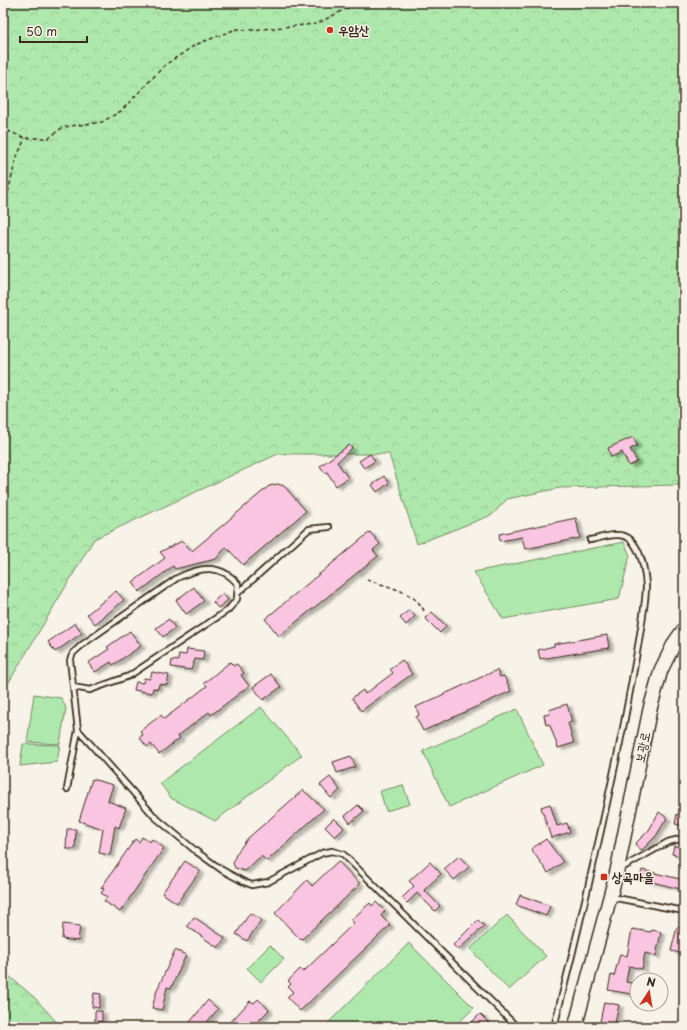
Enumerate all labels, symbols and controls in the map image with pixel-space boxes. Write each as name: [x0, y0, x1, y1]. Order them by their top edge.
scale bar: [20, 18, 87, 44]
place label: 우암산: [338, 20, 370, 39]
text: 50 m: [26, 22, 57, 40]
marker: 우암산: [325, 25, 335, 35]
street label: 보광로: [629, 730, 654, 764]
place label: 상곡마을: [611, 867, 654, 886]
marker: 상곡마을: [599, 872, 609, 882]
north arrow: [629, 972, 669, 1012]
text: N: [645, 973, 657, 991]

